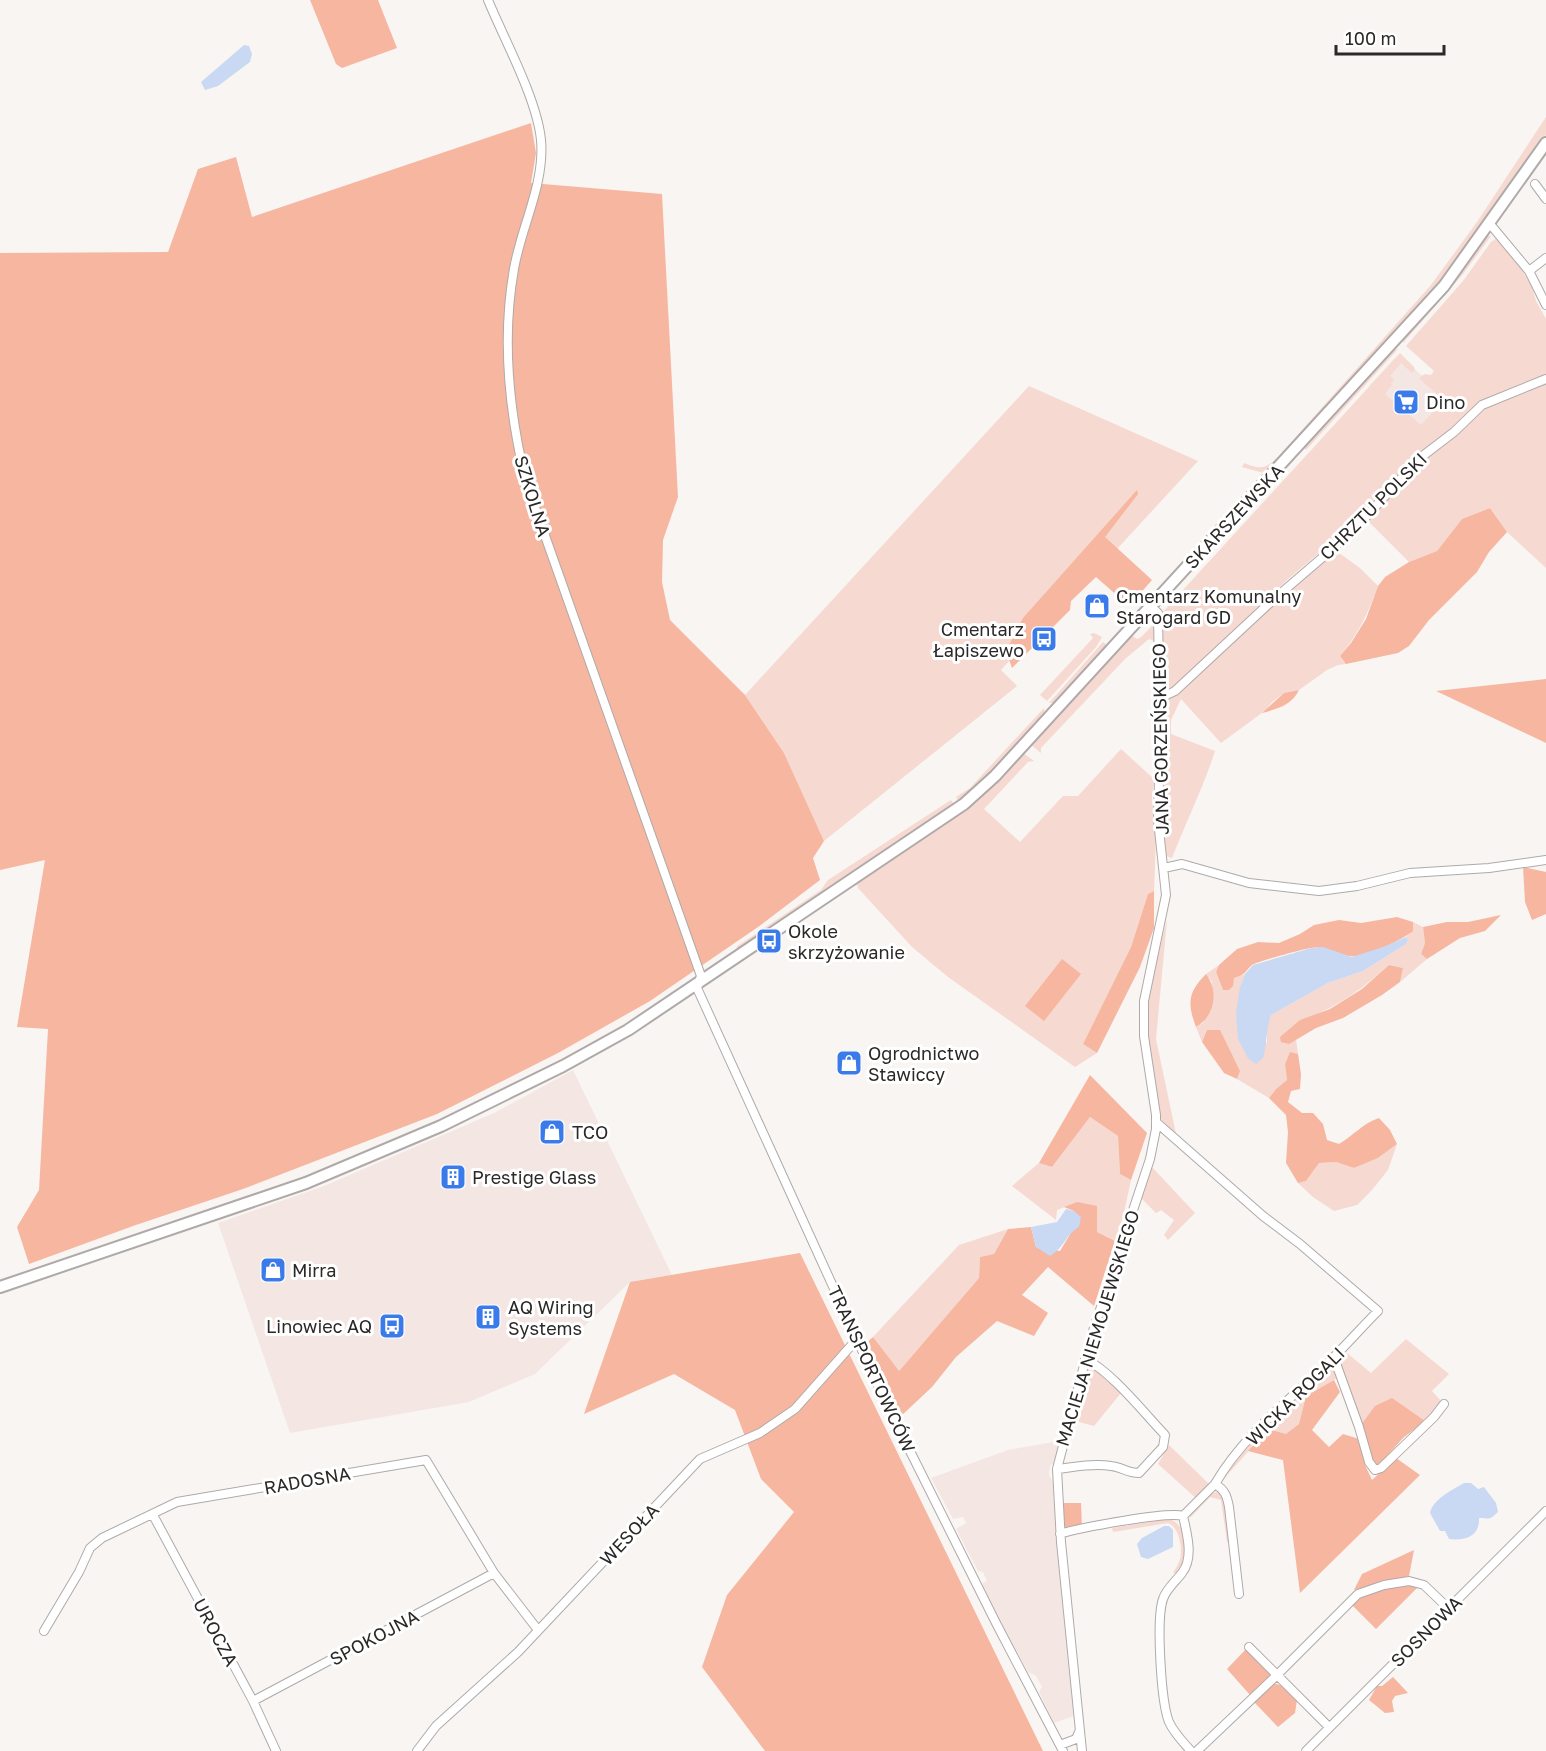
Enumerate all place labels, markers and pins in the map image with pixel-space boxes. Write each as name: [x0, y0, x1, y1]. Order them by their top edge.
supermarket icon: Dino: [1391, 387, 1421, 417]
place label: Dino: [1426, 391, 1465, 413]
place label: Cmentarz Komunalny Starogard GD: [1116, 585, 1301, 628]
shop icon: Cmentarz Komunalny Starogard GD: [1082, 591, 1112, 621]
place label: Cmentarz Łapiszewo: [933, 618, 1024, 661]
bus stop icon: Cmentarz Łapiszewo: [1029, 624, 1059, 654]
place label: Okole skrzyżowanie: [788, 920, 905, 963]
bus stop icon: Okole skrzyżowanie: [754, 926, 784, 956]
place label: Ogrodnictwo Stawiccy: [868, 1042, 979, 1085]
shop icon: Ogrodnictwo Stawiccy: [834, 1048, 864, 1078]
shop icon: TCO: [537, 1117, 567, 1147]
place label: TCO: [572, 1121, 608, 1143]
building icon: Prestige Glass: [438, 1162, 468, 1192]
place label: Prestige Glass: [472, 1166, 596, 1188]
shop icon: Mirra: [258, 1255, 288, 1285]
place label: Mirra: [292, 1259, 336, 1281]
place label: AQ Wiring Systems: [508, 1296, 594, 1339]
building icon: AQ Wiring Systems: [473, 1302, 503, 1332]
bus stop icon: Linowiec AQ: [377, 1311, 407, 1341]
place label: Linowiec AQ: [266, 1315, 372, 1337]

